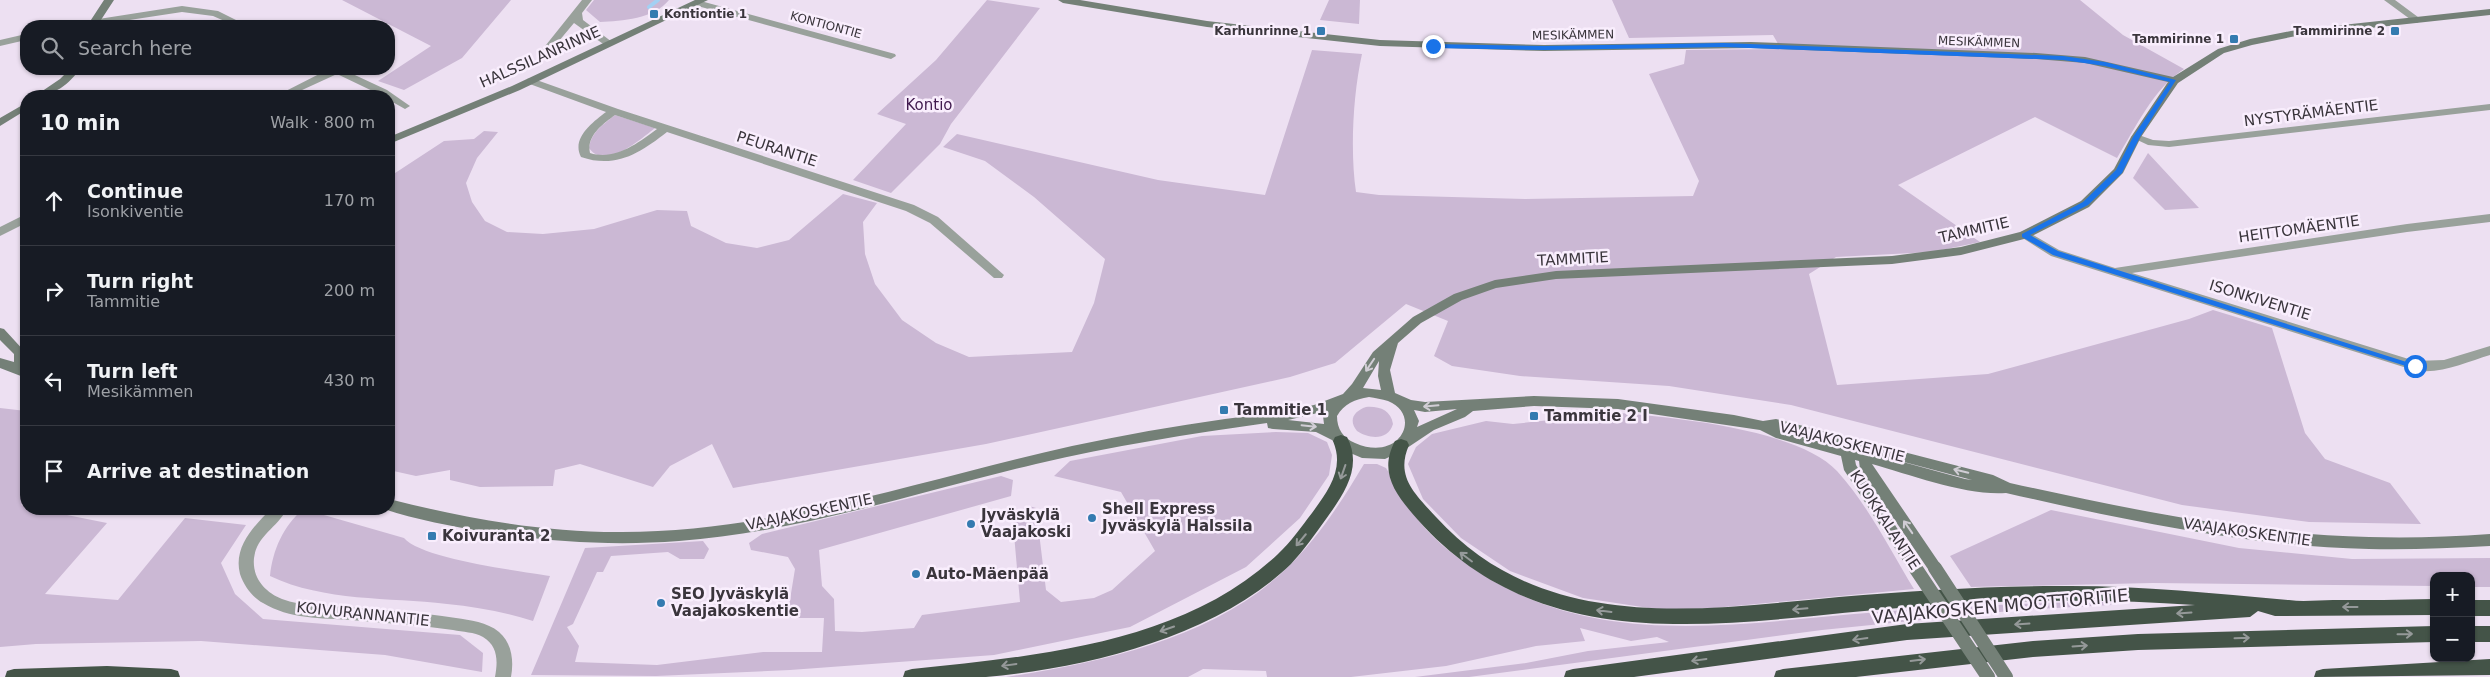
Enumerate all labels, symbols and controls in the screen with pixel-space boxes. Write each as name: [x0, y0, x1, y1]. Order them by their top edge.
place label: Kontiontie 1: [664, 7, 747, 21]
marker: Kontiontie 1: [648, 8, 660, 20]
street label: KONTIONTIE: [789, 9, 863, 41]
search box: [20, 20, 395, 75]
street label: HALSSILANRINNE: [477, 22, 603, 92]
place label: Karhunrinne 1: [1214, 24, 1311, 38]
place label: Tammirinne 2: [2293, 24, 2385, 38]
marker: Karhunrinne 1: [1315, 25, 1327, 37]
marker: Tammirinne 2: [2389, 25, 2401, 37]
street label: MESIKÄMMEN: [1532, 26, 1614, 43]
place label: Tammirinne 1: [2132, 32, 2224, 46]
street label: MESIKÄMMEN: [1938, 33, 2020, 50]
marker: Tammirinne 1: [2228, 33, 2240, 45]
icon: search: [38, 34, 66, 62]
route end: [1422, 35, 1445, 58]
text: Search here: [78, 37, 192, 59]
street label: NYSTYRÄMÄENTIE: [2243, 95, 2379, 130]
park label: Kontio: [906, 96, 953, 114]
text: 10 min: [40, 111, 121, 135]
text: Walk · 800 m: [270, 113, 375, 132]
street label: PEURANTIE: [734, 127, 820, 171]
text: Continue: [87, 180, 183, 202]
icon: ahead: [40, 187, 68, 215]
text: 170 m: [324, 191, 375, 210]
text: Isonkiventie: [87, 202, 184, 221]
street label: HEITTOMÄENTIE: [2237, 211, 2361, 246]
street label: TAMMITIE: [1936, 213, 2011, 247]
street label: TAMMITIE: [1536, 248, 1609, 270]
text: Turn right: [87, 270, 193, 292]
street label: ISONKIVENTIE: [2207, 276, 2313, 324]
icon: right: [40, 277, 68, 305]
text: 200 m: [324, 281, 375, 300]
text: Tammitie: [87, 292, 160, 311]
route start: [2404, 355, 2427, 378]
one-way arrow: [1365, 358, 1375, 372]
text: Turn left: [87, 360, 178, 382]
icon: left: [40, 367, 68, 395]
text: 430 m: [324, 371, 375, 390]
text: Mesikämmen: [87, 382, 193, 401]
place label: Tammitie 1: [1234, 401, 1327, 419]
one-way arrow: [1424, 402, 1440, 411]
marker: Tammitie 1: [1218, 404, 1230, 416]
place label: Tammitie 2 I: [1544, 407, 1648, 425]
marker: Tammitie 2 I: [1528, 410, 1540, 422]
street label: VAAJAKOSKENTIE: [1777, 418, 1907, 466]
one-way arrow: [1301, 421, 1317, 431]
icon: arrive: [40, 457, 68, 485]
text: Arrive at destination: [87, 460, 309, 482]
one-way arrow: [1338, 464, 1347, 479]
one-way arrow: [1954, 466, 1970, 476]
street label: KUOKKALANTIE: [1846, 467, 1924, 573]
street label: VAAJAKOSKENTIE: [744, 490, 874, 534]
place label: Shell Express Jyväskylä Halssila: [1101, 500, 1253, 535]
place label: Jyväskylä Vaajakoski: [980, 506, 1071, 541]
marker: Shell Express Jyväskylä Halssila: [1086, 512, 1098, 524]
street label: VAAJAKOSKENTIE: [2182, 514, 2312, 550]
marker: Jyväskylä Vaajakoski: [965, 518, 977, 530]
one-way arrow: [1903, 520, 1914, 534]
place label: Koivuranta 2: [442, 527, 550, 545]
marker: Koivuranta 2: [426, 530, 438, 542]
one-way arrow: [1295, 534, 1306, 547]
one-way arrow: [1459, 552, 1473, 562]
place label: Auto-Mäenpää: [926, 565, 1049, 583]
marker: Auto-Mäenpää: [910, 568, 922, 580]
map controls: [2430, 572, 2475, 662]
button: +: [2430, 572, 2475, 617]
street label: VAAJAKOSKEN MOOTTORITIE: [1871, 584, 2129, 628]
place label: SEO Jyväskylä Vaajakoskentie: [671, 585, 799, 620]
marker: SEO Jyväskylä Vaajakoskentie: [655, 597, 667, 609]
street label: KOIVURANNANTIE: [296, 598, 430, 630]
one-way arrow: [2342, 602, 2358, 612]
one-way arrow: [1792, 604, 1808, 614]
one-way arrow: [1596, 606, 1612, 616]
one-way arrow: [2176, 608, 2192, 617]
button: −: [2430, 617, 2475, 662]
one-way arrow: [2014, 619, 2030, 629]
one-way arrow: [1159, 625, 1175, 634]
one-way arrow: [2396, 629, 2412, 639]
one-way arrow: [1852, 634, 1868, 644]
one-way arrow: [2234, 634, 2250, 643]
one-way arrow: [2072, 641, 2088, 650]
one-way arrow: [1691, 655, 1707, 665]
one-way arrow: [1910, 655, 1926, 665]
one-way arrow: [1001, 660, 1017, 670]

